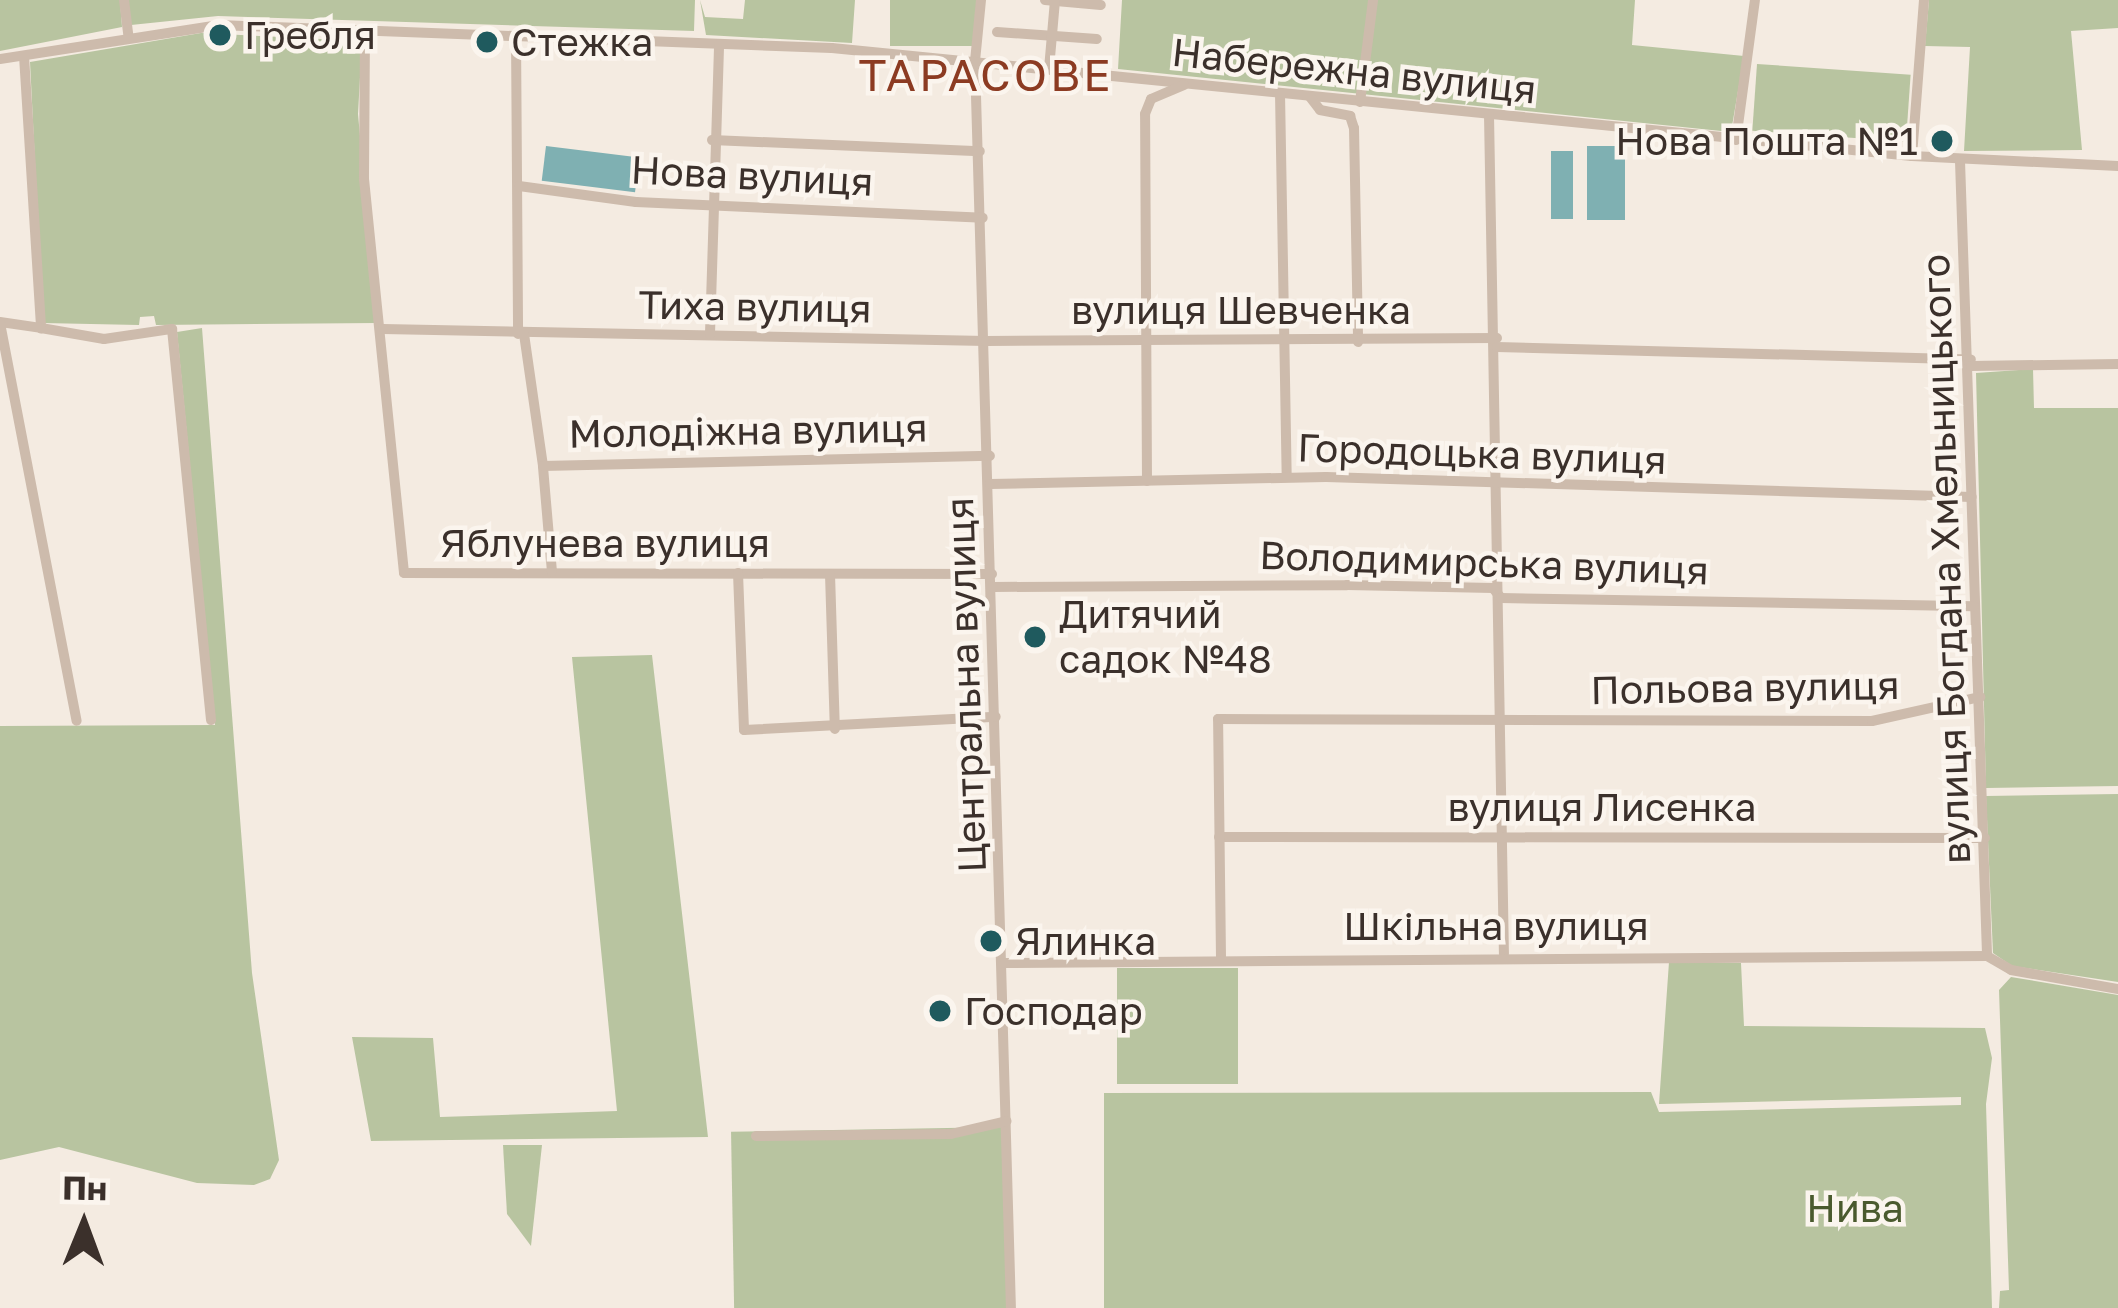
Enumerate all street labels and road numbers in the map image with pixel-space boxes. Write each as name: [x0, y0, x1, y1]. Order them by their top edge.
street label: Набережна вулиця: [1170, 29, 1538, 113]
street label: Нова вулиця: [630, 146, 874, 206]
street label: вулиця Богдана Хмельницького: [1912, 253, 1980, 865]
street label: Тиха вулиця: [638, 282, 872, 332]
street label: вулиця Шевченка: [1071, 287, 1411, 333]
street label: Молодіжна вулиця: [568, 404, 928, 458]
street label: Городоцька вулиця: [1297, 424, 1667, 484]
street label: Центральна вулиця: [936, 497, 996, 873]
street label: Яблунева вулиця: [440, 520, 770, 566]
street label: Володимирська вулиця: [1259, 532, 1709, 594]
street label: Польова вулиця: [1590, 662, 1900, 714]
street label: вулиця Лисенка: [1448, 784, 1756, 830]
street label: Шкільна вулиця: [1343, 903, 1649, 949]

